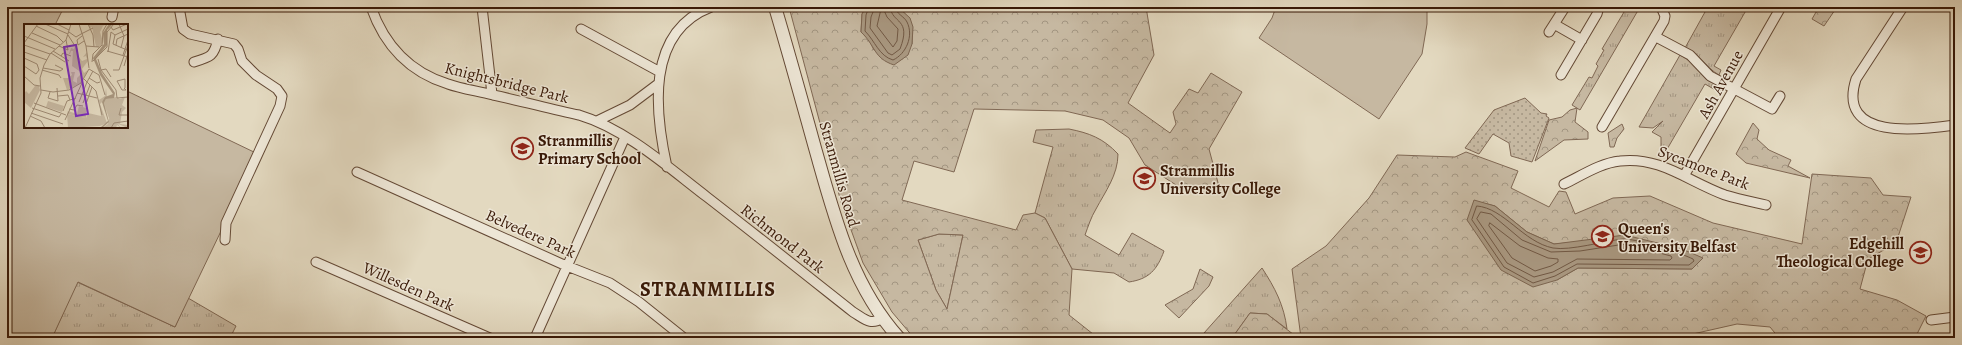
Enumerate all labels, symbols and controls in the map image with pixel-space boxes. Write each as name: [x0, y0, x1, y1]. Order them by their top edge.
inset map: [24, 24, 128, 128]
street label: Ash Avenue: [1693, 46, 1749, 124]
street label: Knightsbridge Park: [442, 57, 571, 109]
street label: Stranmillis Road: [813, 119, 865, 230]
place label: Stranmillis Primary School: [538, 130, 642, 170]
school or university icon: Stranmillis Primary School: [509, 136, 535, 162]
street label: Sycamore Park: [1655, 140, 1753, 196]
place label: Stranmillis University College: [1160, 160, 1281, 200]
school or university icon: Stranmillis University College: [1131, 166, 1157, 192]
street label: Richmond Park: [736, 199, 829, 279]
street label: Belvedere Park: [482, 204, 579, 264]
place label: Queen's University Belfast: [1618, 218, 1737, 258]
school or university icon: Queen's University Belfast: [1589, 224, 1615, 250]
place label: Edgehill Theological College: [1776, 233, 1905, 273]
school or university icon: Edgehill Theological College: [1907, 239, 1933, 265]
street label: Willesden Park: [358, 257, 458, 317]
district label: STRANMILLIS: [640, 276, 776, 303]

